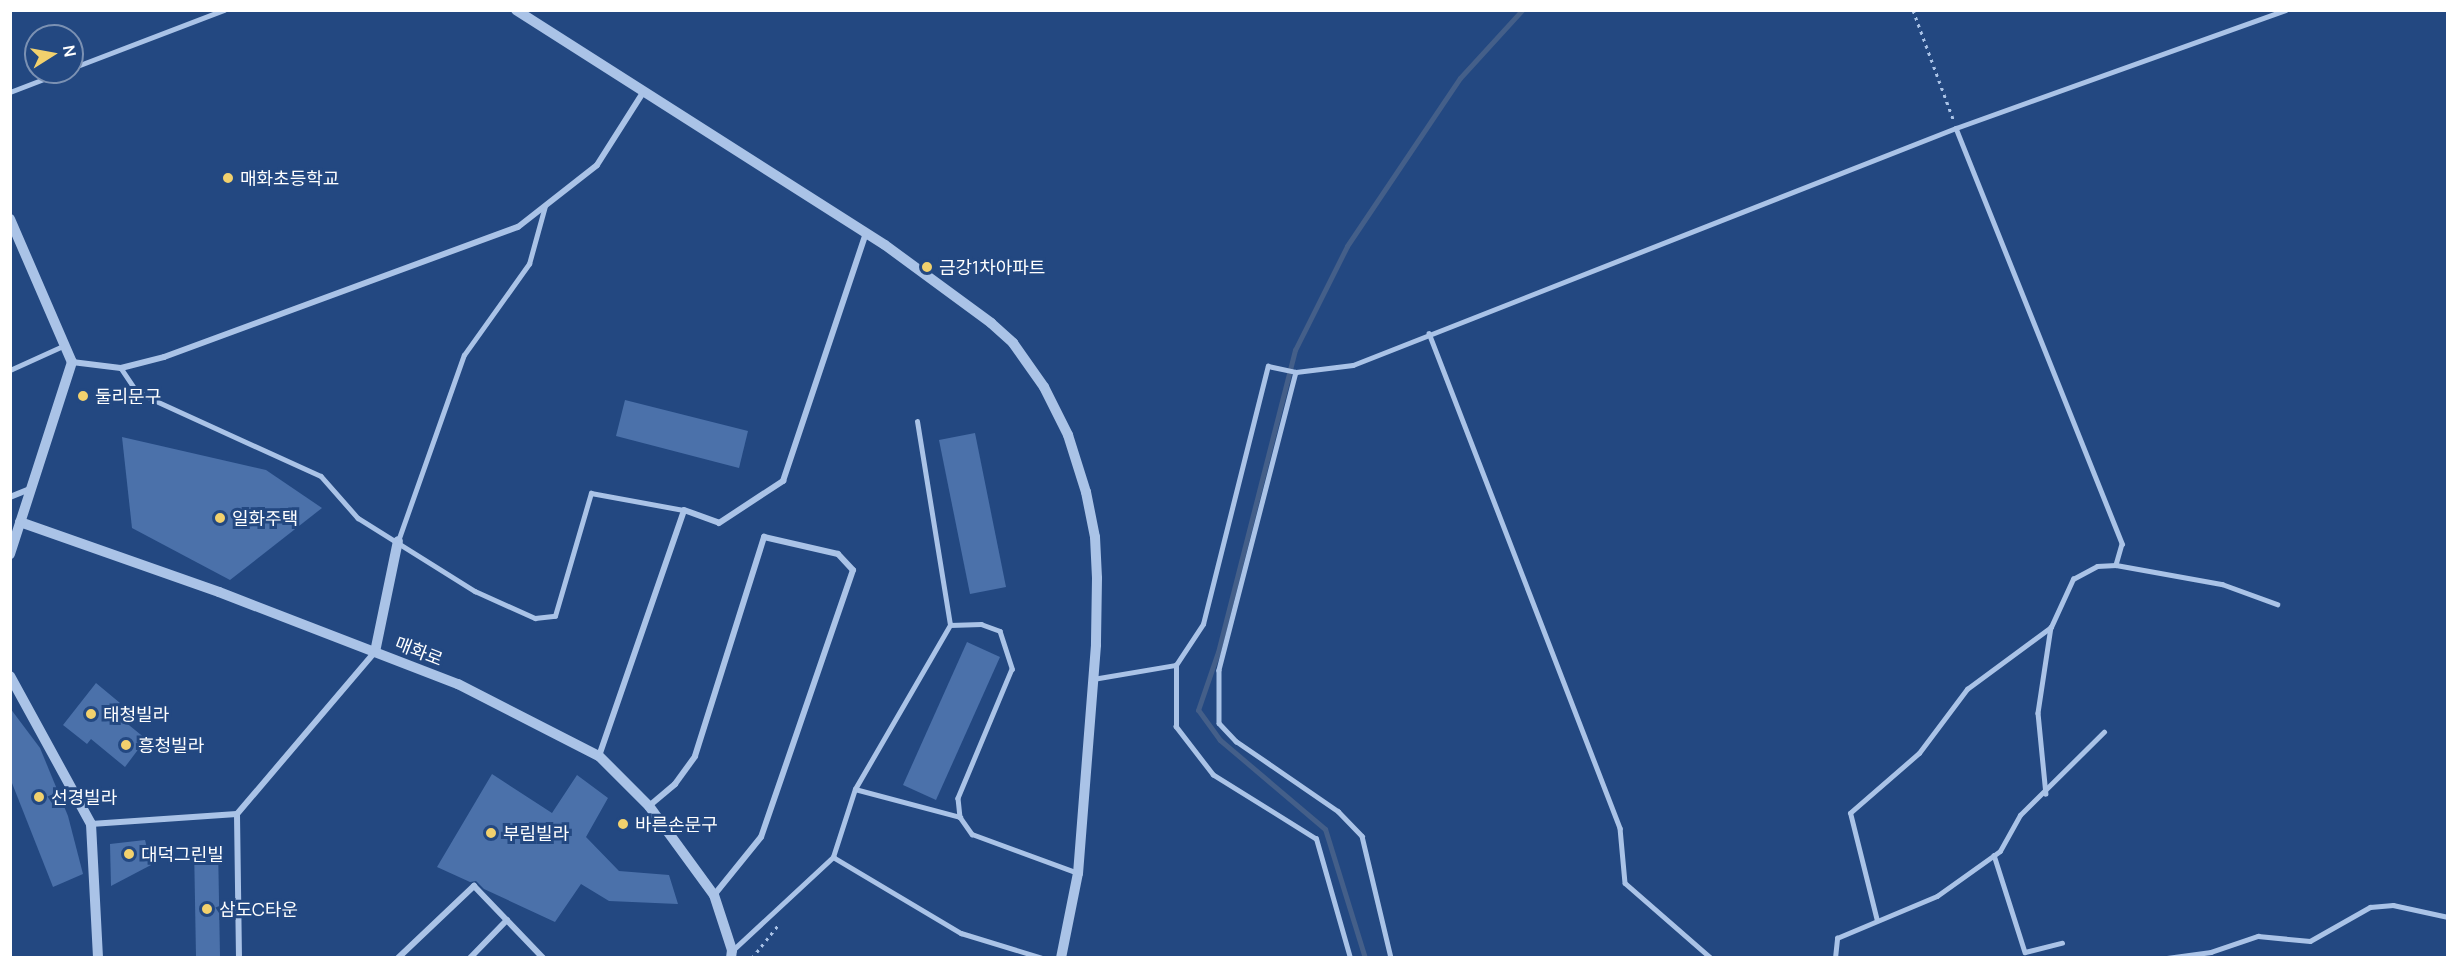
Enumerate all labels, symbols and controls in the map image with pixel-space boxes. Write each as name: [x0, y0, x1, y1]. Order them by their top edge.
north arrow: [24, 24, 84, 84]
text: N: [58, 43, 82, 59]
place label: 매화초등학교: [240, 167, 339, 189]
marker: 매화초등학교: [221, 171, 235, 185]
place label: 금강1차아파트: [939, 256, 1045, 278]
marker: 금강1차아파트: [920, 260, 934, 274]
place label: 둘리문구: [95, 385, 161, 407]
marker: 둘리문구: [76, 389, 90, 403]
place label: 일화주택: [232, 507, 298, 529]
marker: 일화주택: [213, 511, 227, 525]
street label: 매화로: [392, 632, 446, 670]
place label: 태청빌라: [103, 703, 169, 725]
marker: 태청빌라: [84, 707, 98, 721]
place label: 흥청빌라: [138, 734, 204, 756]
marker: 흥청빌라: [119, 738, 133, 752]
place label: 선경빌라: [51, 786, 117, 808]
marker: 선경빌라: [32, 790, 46, 804]
place label: 바른손문구: [635, 813, 718, 835]
marker: 바른손문구: [616, 817, 630, 831]
place label: 부림빌라: [503, 822, 569, 844]
marker: 부림빌라: [484, 826, 498, 840]
place label: 대덕그린빌: [141, 843, 224, 865]
marker: 대덕그린빌: [122, 847, 136, 861]
place label: 삼도C타운: [219, 898, 298, 920]
marker: 삼도C타운: [200, 902, 214, 916]

